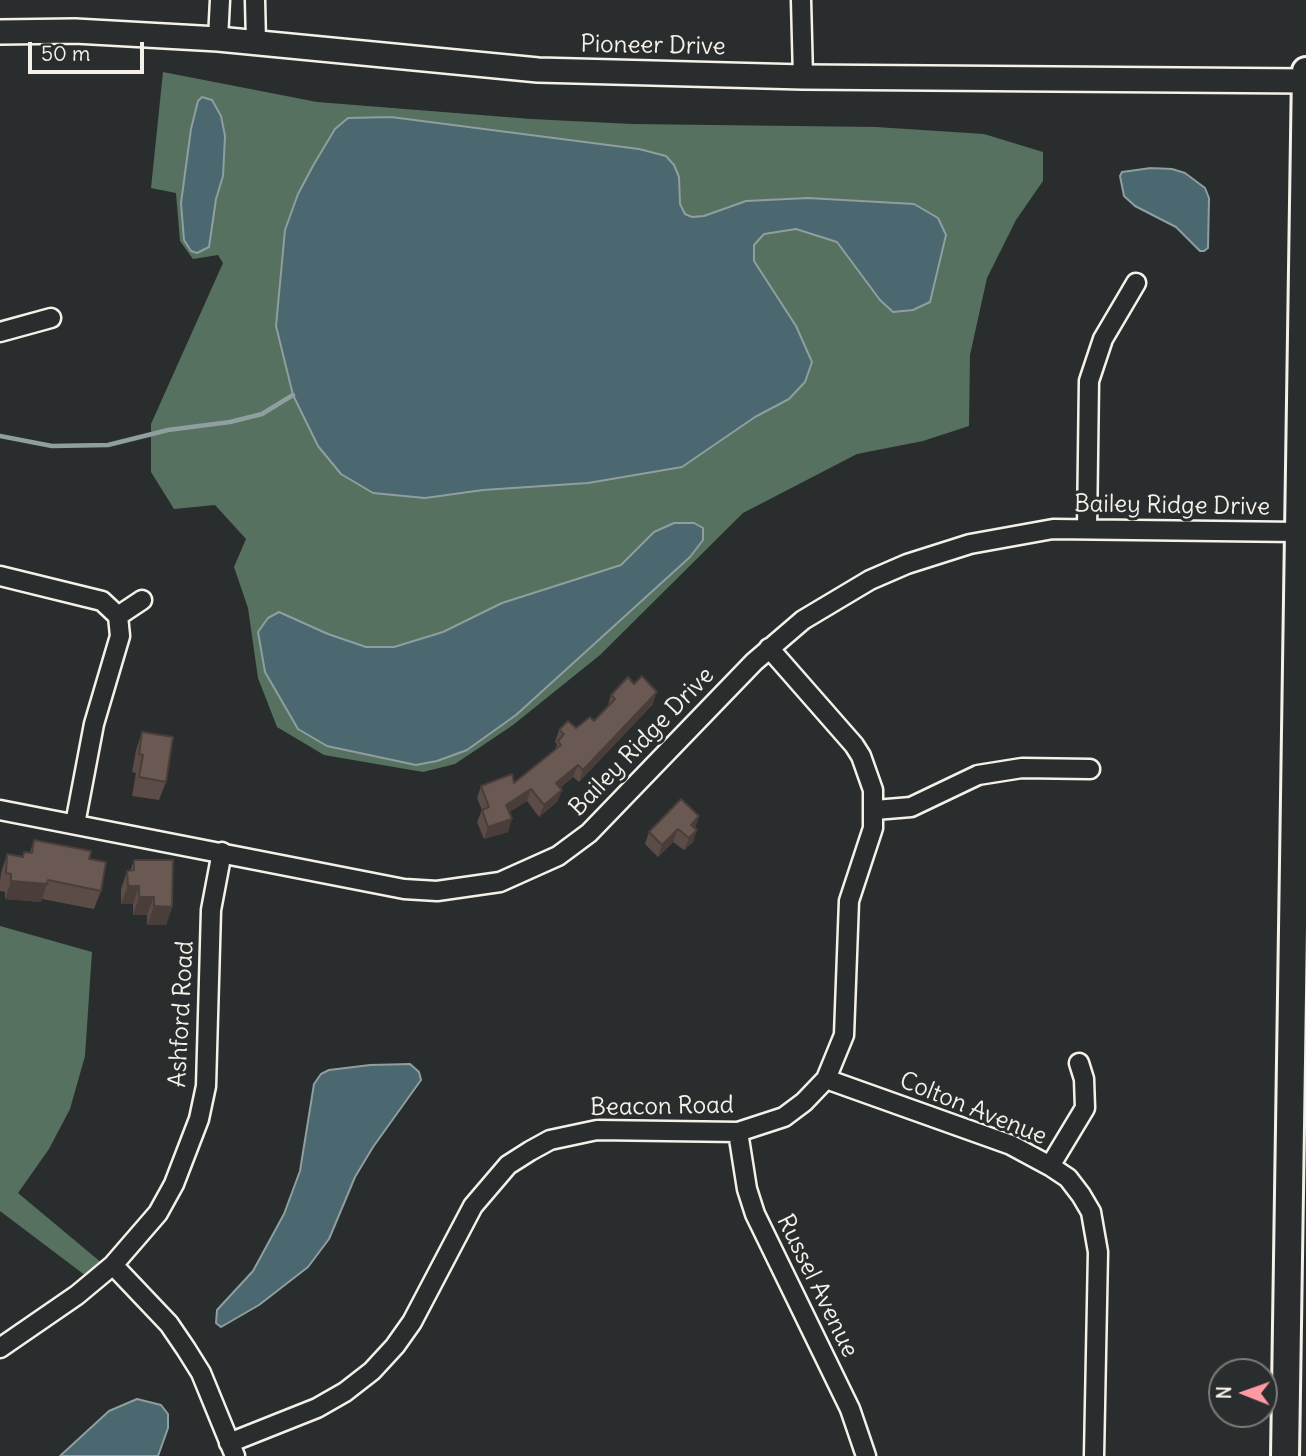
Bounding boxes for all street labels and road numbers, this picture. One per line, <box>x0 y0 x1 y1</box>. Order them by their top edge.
street label: Pioneer Drive <box>580 30 726 62</box>
street label: Bailey Ridge Drive <box>1074 490 1270 522</box>
street label: Bailey Ridge Drive <box>564 661 720 823</box>
street label: Ashford Road <box>164 940 200 1088</box>
street label: Colton Avenue <box>895 1066 1051 1152</box>
street label: Beacon Road <box>590 1091 734 1123</box>
street label: Russel Avenue <box>770 1210 864 1362</box>

